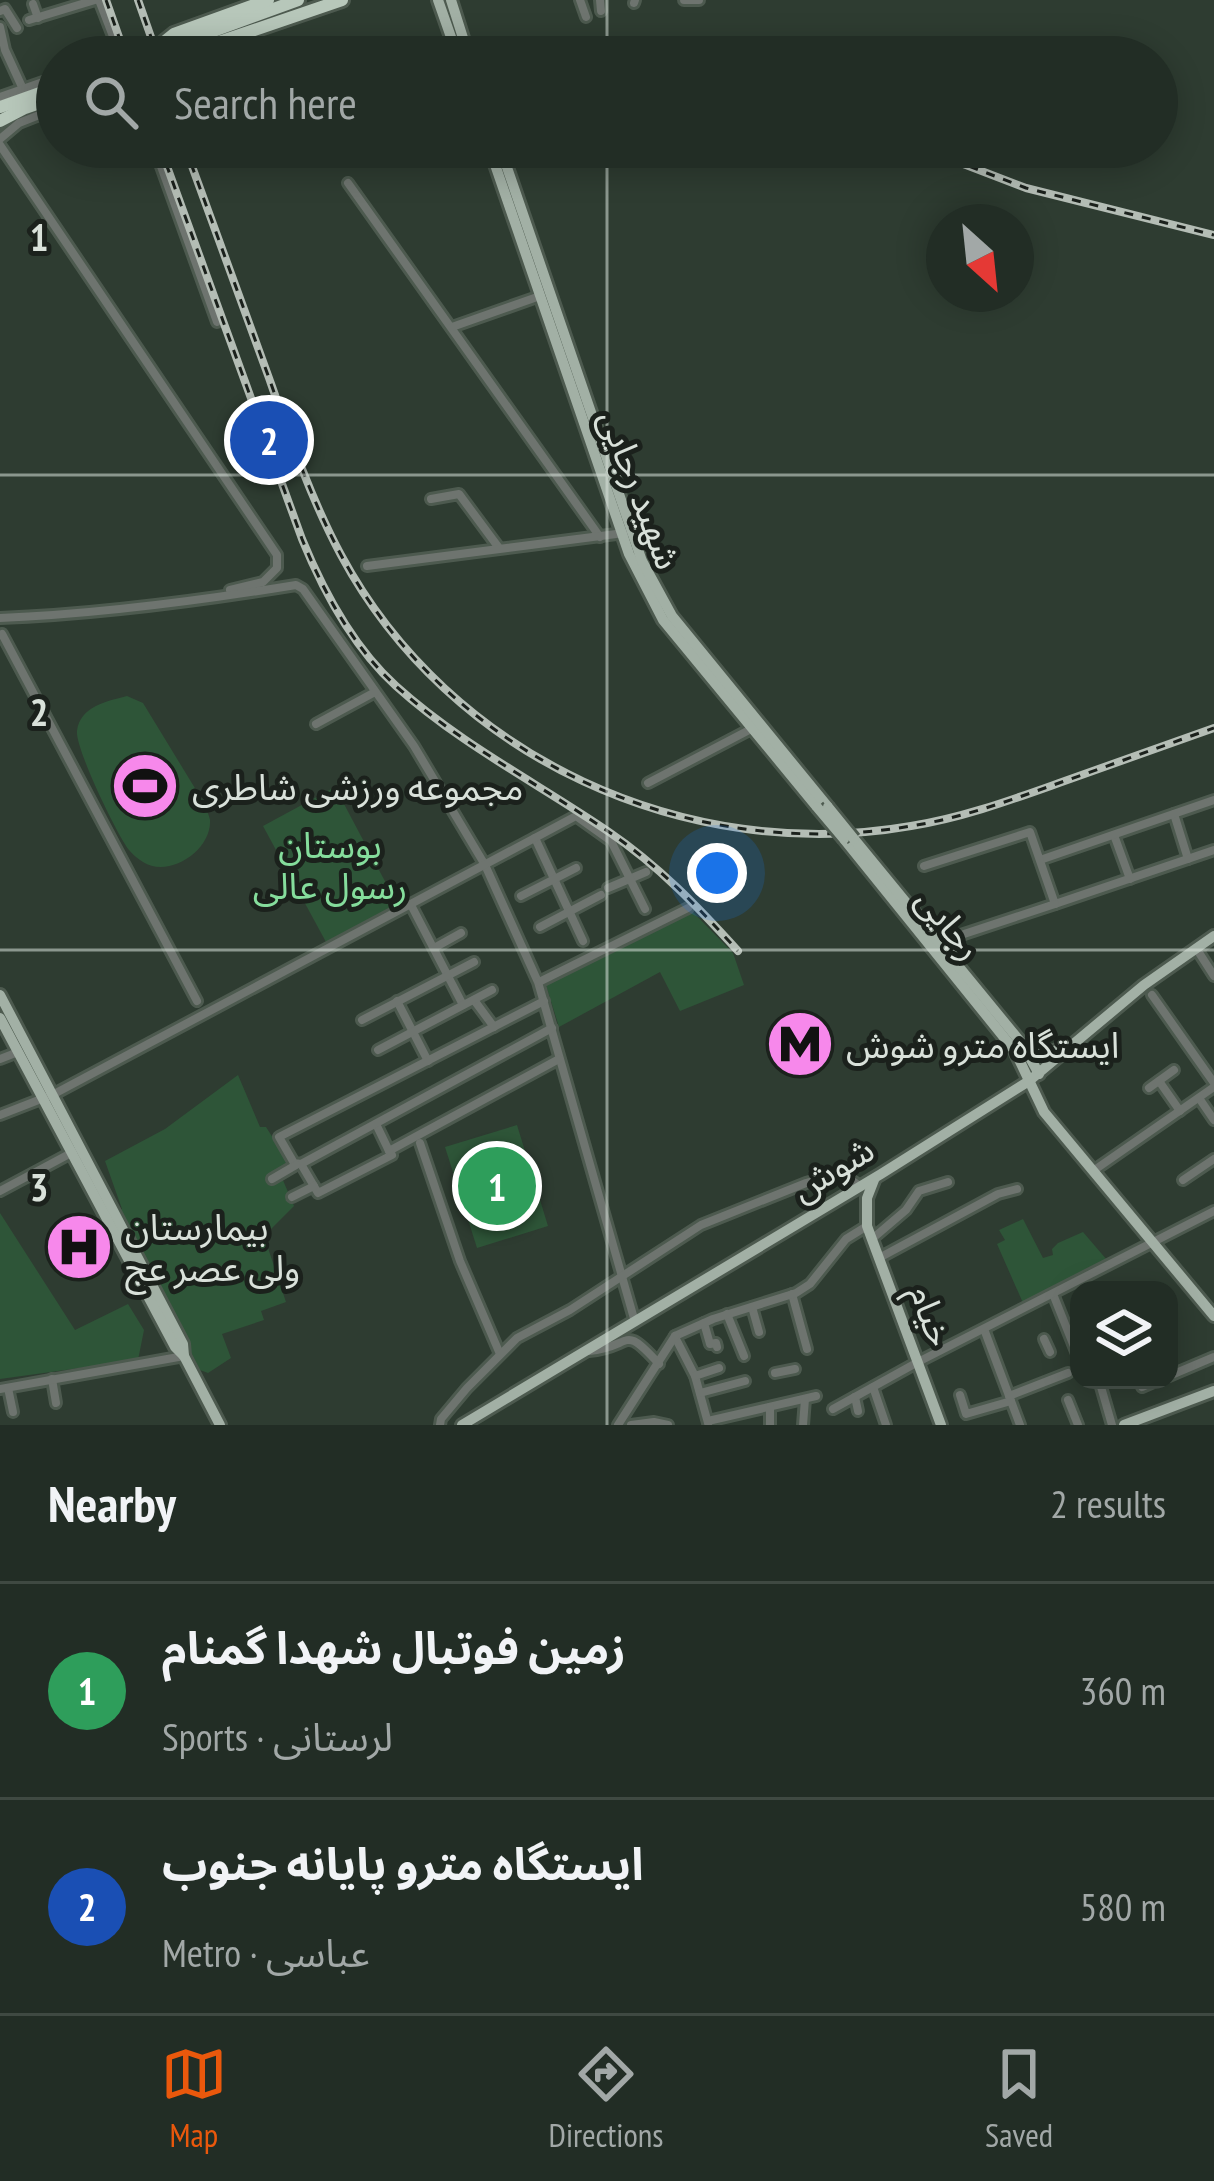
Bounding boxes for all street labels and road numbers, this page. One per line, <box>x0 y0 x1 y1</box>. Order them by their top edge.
street label: شهید رجایی <box>589 402 693 576</box>
street label: رجایی <box>906 877 994 969</box>
street label: شوش <box>782 1125 882 1211</box>
street label: خیام <box>894 1277 965 1354</box>

